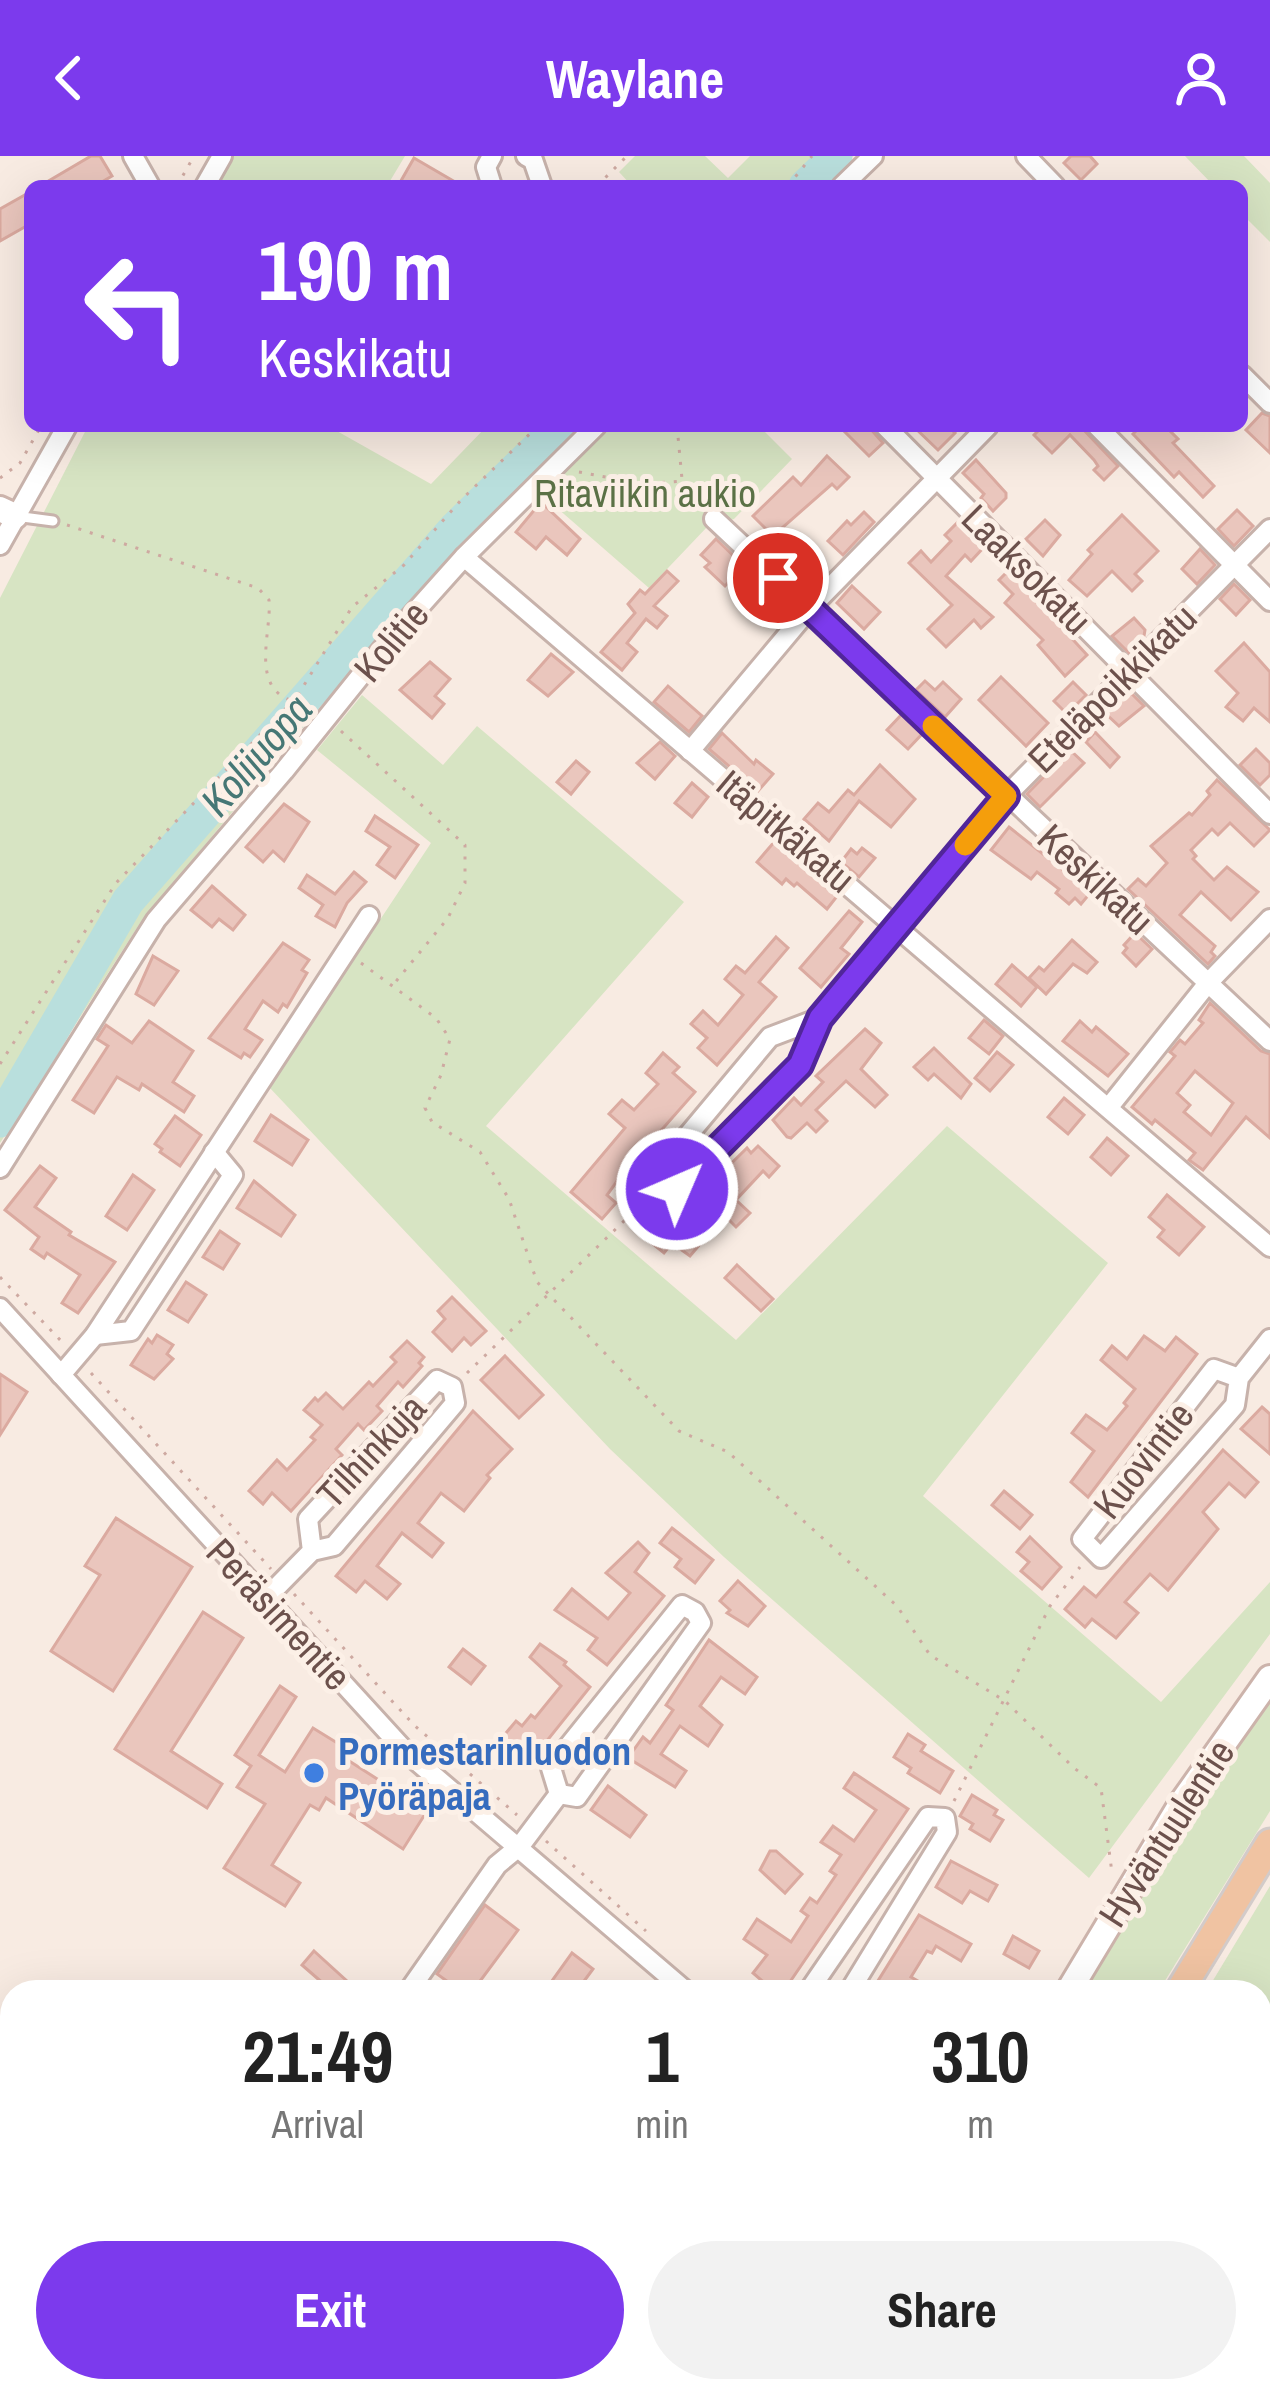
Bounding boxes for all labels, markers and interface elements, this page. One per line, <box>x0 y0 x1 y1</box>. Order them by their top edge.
text: Waylane <box>546 42 724 115</box>
icon: back <box>36 45 102 111</box>
icon: person <box>1168 45 1234 111</box>
text: 190 m <box>258 213 453 326</box>
icon: left <box>60 228 216 384</box>
text: Keskikatu <box>258 321 452 394</box>
park label: Ritaviikin aukio <box>534 467 756 519</box>
street label: Laaksokatu <box>951 493 1103 645</box>
pin <box>727 527 829 629</box>
icon: arrive <box>745 545 811 611</box>
street label: Kolitie <box>342 590 440 692</box>
street label: Eteläpoikkikatu <box>1016 592 1208 784</box>
water label: Kolijuopa <box>188 682 324 828</box>
street label: Itäpitkäkatu <box>706 758 866 904</box>
street label: Keskikatu <box>1027 812 1165 946</box>
position arrow <box>614 1126 740 1252</box>
street label: Tilhinkuja <box>305 1383 437 1519</box>
street label: Kuovintie <box>1081 1391 1205 1529</box>
street label: Peräsimentie <box>195 1527 363 1701</box>
place label: Pormestarinluodon Pyöräpaja <box>338 1725 631 1822</box>
street label: Hyväntuulentie <box>1086 1729 1246 1937</box>
marker: Pormestarinluodon Pyöräpaja <box>301 1760 327 1786</box>
text: 21:49 <box>242 2007 393 2104</box>
text: 1 <box>646 2007 679 2104</box>
text: 310 <box>931 2007 1030 2104</box>
text: Arrival <box>272 2098 364 2150</box>
text: min <box>636 2098 689 2150</box>
text: m <box>967 2098 994 2150</box>
button: Exit <box>36 2241 624 2379</box>
button: Share <box>648 2241 1236 2379</box>

